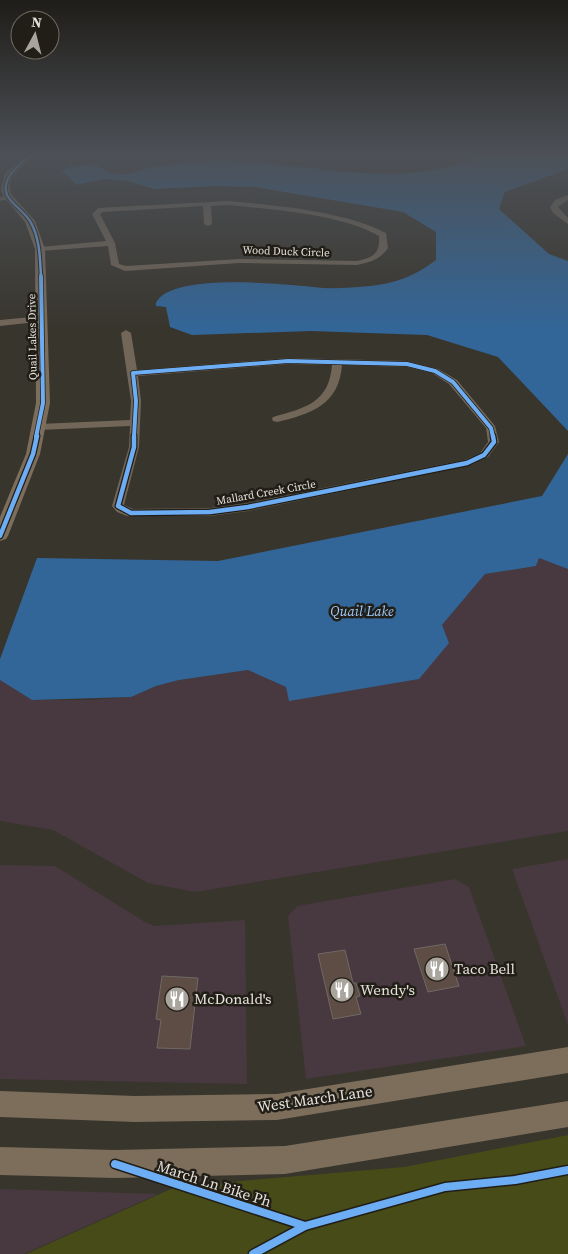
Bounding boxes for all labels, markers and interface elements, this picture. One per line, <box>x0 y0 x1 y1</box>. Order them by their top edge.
north arrow <box>10 10 60 60</box>
text: N <box>30 12 43 33</box>
street label: Wood Duck Circle <box>242 242 330 261</box>
street label: Quail Lakes Drive <box>24 293 41 380</box>
street label: Mallard Creek Circle <box>215 476 317 509</box>
water label: Quail Lake <box>330 601 394 621</box>
restaurant icon: Taco Bell <box>424 956 450 982</box>
place label: Taco Bell <box>454 958 516 979</box>
restaurant icon: Wendy's <box>329 977 355 1003</box>
place label: Wendy's <box>360 979 415 1000</box>
restaurant icon: McDonald's <box>164 986 190 1012</box>
place label: McDonald's <box>194 988 271 1009</box>
street label: West March Lane <box>256 1080 374 1117</box>
street label: March Ln Bike Ph <box>154 1155 274 1212</box>

